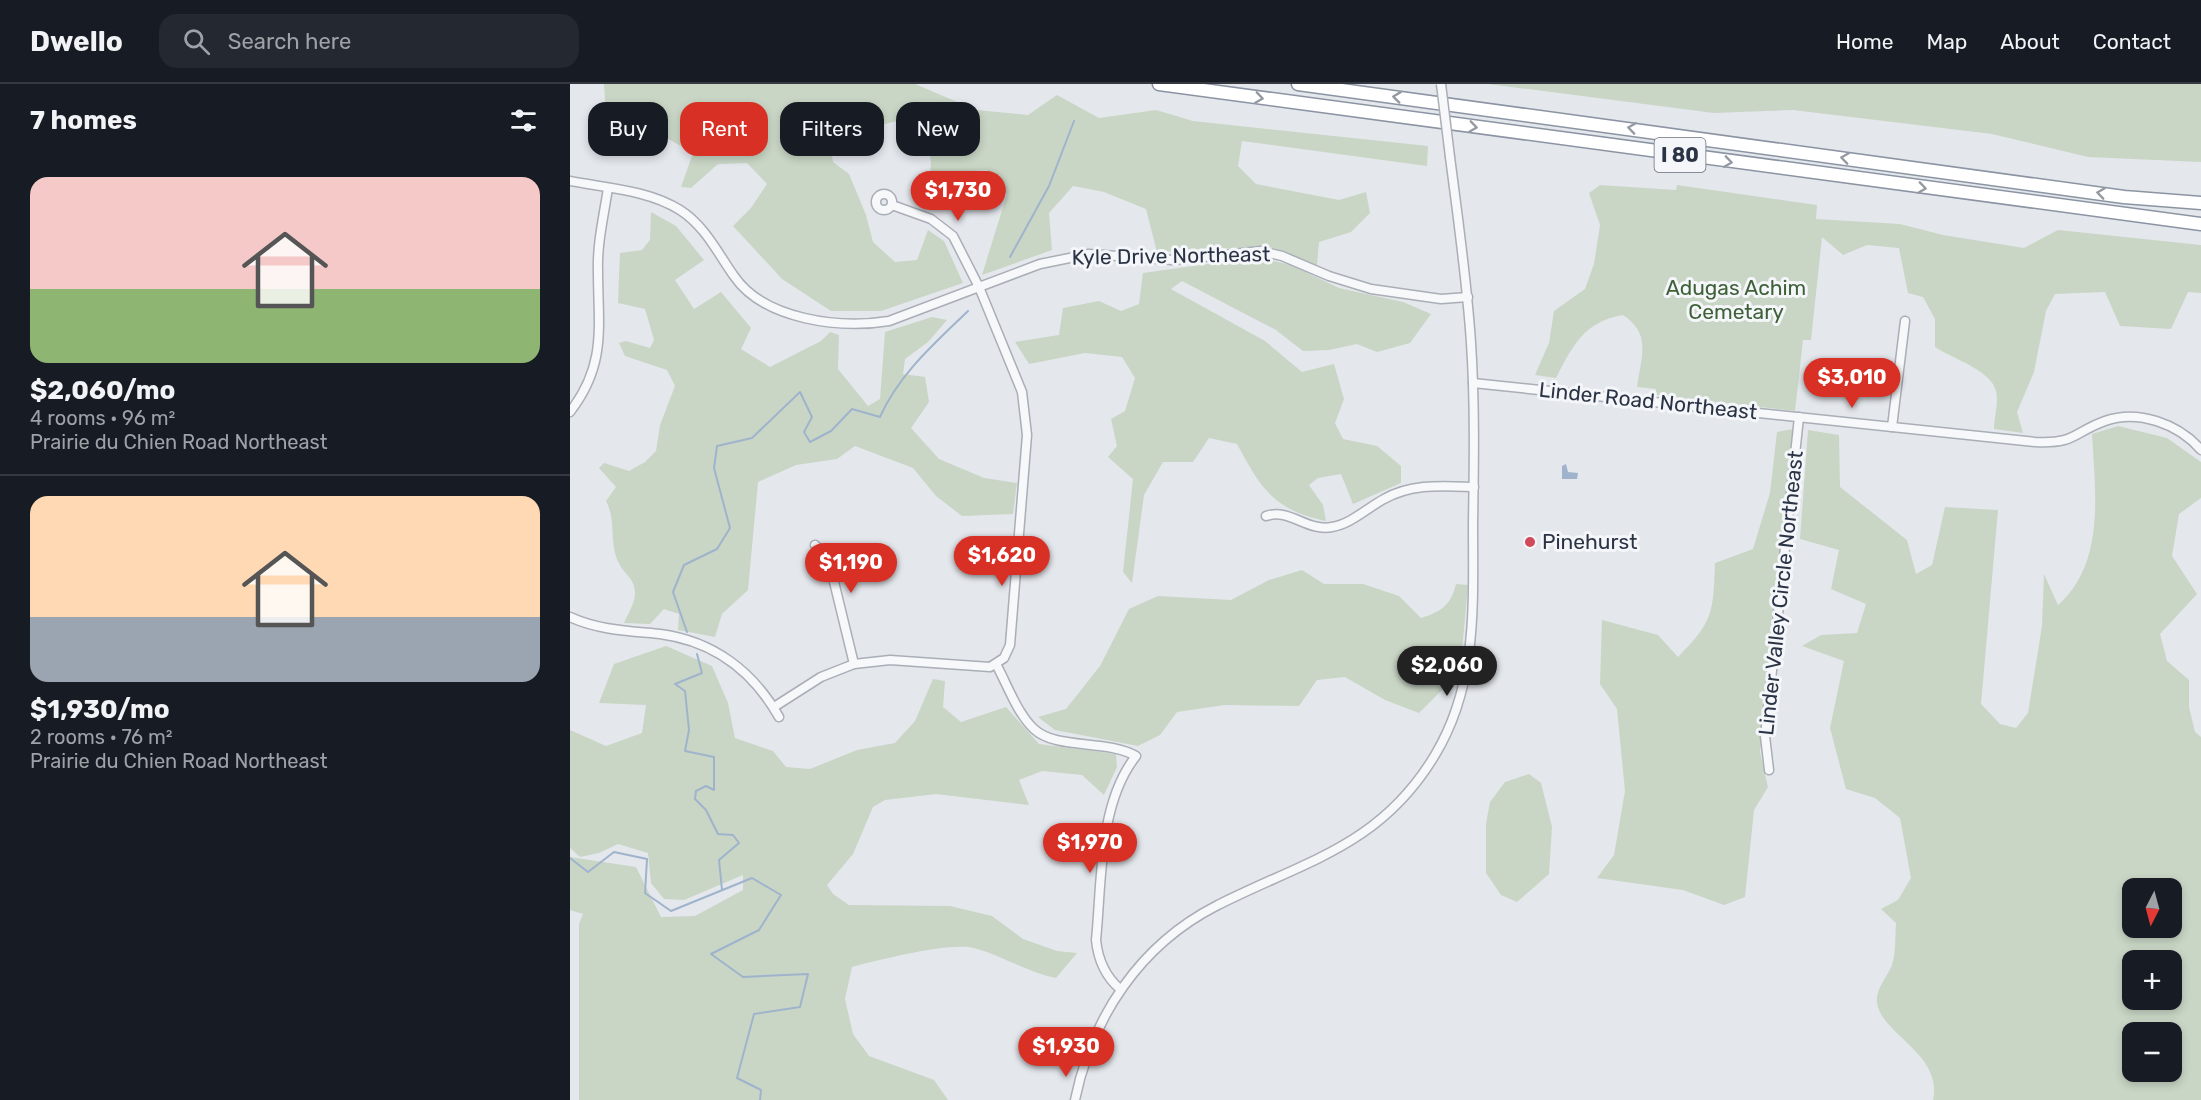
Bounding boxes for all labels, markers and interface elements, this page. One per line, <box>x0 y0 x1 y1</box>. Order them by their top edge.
search box <box>159 14 579 68</box>
text: Dwello <box>30 25 123 58</box>
icon: search <box>180 25 213 58</box>
text: Search here <box>228 28 351 55</box>
text: Home <box>1836 29 1893 54</box>
text: Map <box>1926 29 1967 54</box>
text: About <box>2000 29 2060 54</box>
text: Contact <box>2093 29 2171 54</box>
one-way arrow <box>1254 91 1263 103</box>
one-way arrow <box>1392 92 1401 104</box>
chip: Buy <box>588 102 668 156</box>
chip: Rent <box>680 102 768 156</box>
chip: Filters <box>780 102 884 156</box>
chip: New <box>896 102 980 156</box>
icon: filters <box>507 104 540 137</box>
text: 7 homes <box>30 105 137 136</box>
one-way arrow <box>1468 121 1477 133</box>
one-way arrow <box>1627 123 1636 135</box>
road number: I 80 <box>1654 138 1706 172</box>
one-way arrow <box>1841 152 1850 164</box>
one-way arrow <box>1724 155 1733 167</box>
pin: $1,730 <box>909 171 1007 222</box>
text: $1,730 <box>925 178 991 202</box>
one-way arrow <box>1917 181 1926 194</box>
one-way arrow <box>2096 188 2106 200</box>
icon: home <box>231 216 339 324</box>
street label: Kyle Drive Northeast <box>1071 241 1271 270</box>
park label: Adugas Achim Cemetary <box>1666 275 1806 324</box>
pin: $3,010 <box>1803 358 1901 409</box>
text: $3,010 <box>1817 365 1887 389</box>
text: $2,060/mo <box>30 375 175 406</box>
street label: Linder Road Northeast <box>1538 377 1758 424</box>
text: 4 rooms · 96 m² <box>30 406 175 430</box>
text: Prairie du Chien Road Northeast <box>30 430 328 454</box>
street label: Linder Valley Circle Northeast <box>1753 449 1808 737</box>
place label: Pinehurst <box>1542 529 1637 554</box>
icon: home <box>231 535 339 643</box>
marker: Pinehurst <box>1523 535 1537 549</box>
pin: $1,620 <box>953 536 1051 587</box>
pin: $1,190 <box>802 543 900 594</box>
text: $1,620 <box>968 543 1036 567</box>
text: $1,190 <box>819 550 883 574</box>
pin: $2,060 <box>1398 646 1496 697</box>
text: $2,060 <box>1411 653 1483 677</box>
text: $1,930/mo <box>30 694 170 725</box>
text: 2 rooms · 76 m² <box>30 725 173 749</box>
text: Prairie du Chien Road Northeast <box>30 749 328 773</box>
pin: $1,970 <box>1041 823 1139 874</box>
text: $1,970 <box>1057 830 1123 854</box>
north arrow <box>2122 878 2182 938</box>
map controls <box>2122 878 2182 1082</box>
button: + <box>2122 950 2182 1010</box>
button: − <box>2122 1022 2182 1082</box>
pin: $1,930 <box>1017 1027 1115 1078</box>
text: $1,930 <box>1032 1034 1100 1058</box>

